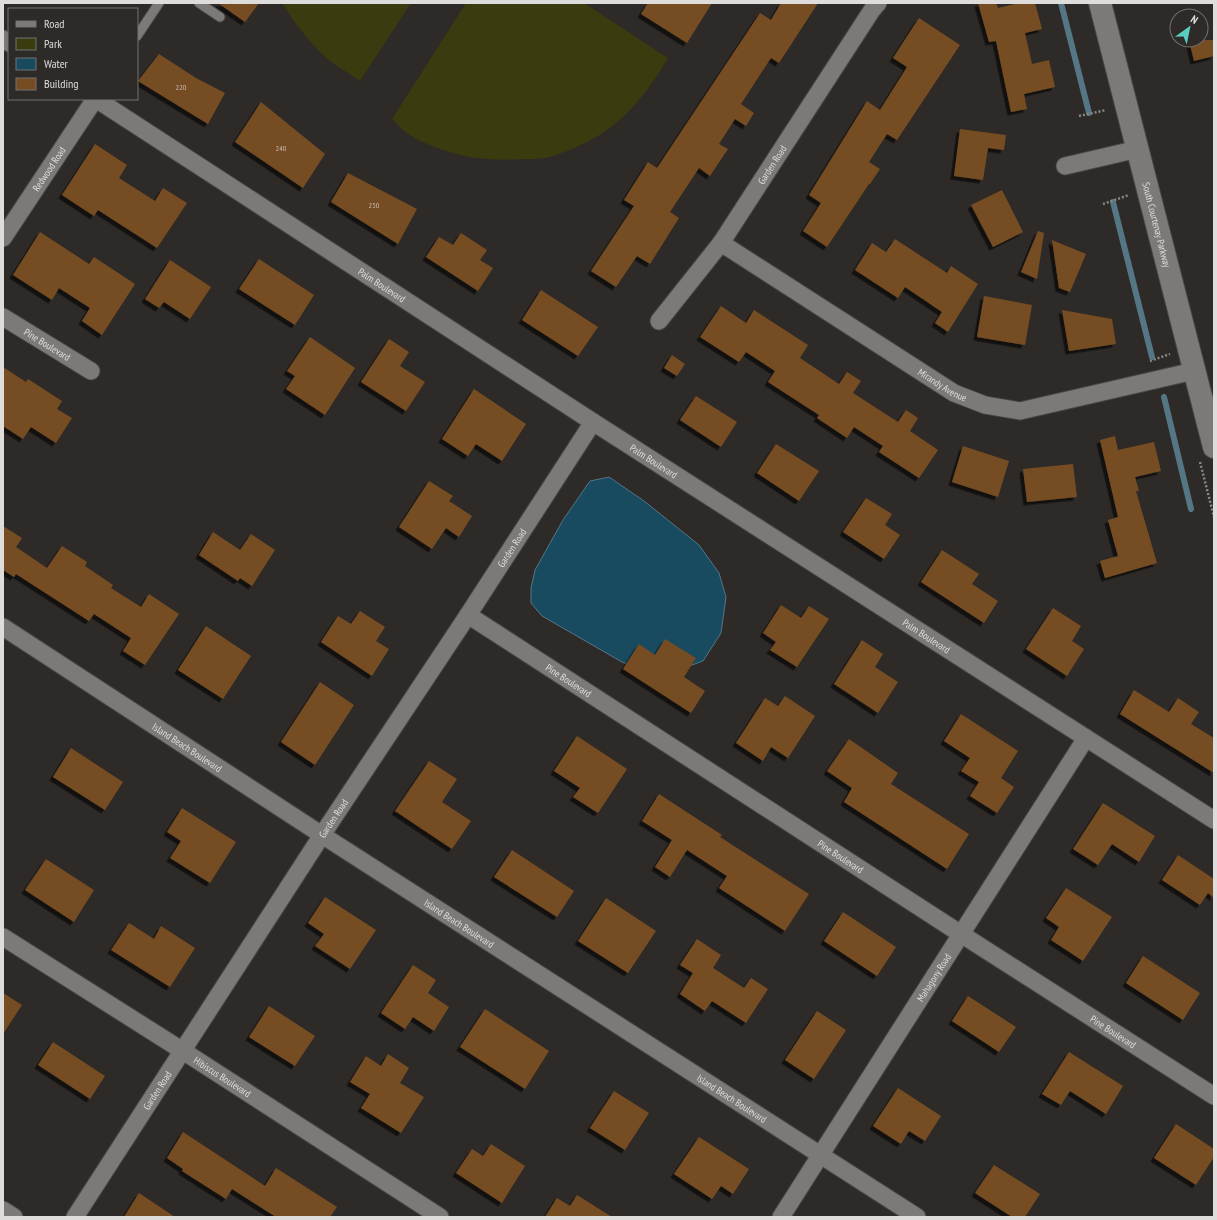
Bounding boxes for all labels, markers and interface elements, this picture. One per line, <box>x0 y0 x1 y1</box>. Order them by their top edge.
legend <box>8 8 138 100</box>
north arrow <box>1169 8 1209 48</box>
text: N <box>1188 12 1201 27</box>
text: Road <box>44 16 64 31</box>
text: Park <box>44 36 62 51</box>
text: Water <box>44 56 69 71</box>
text: Building <box>44 76 79 91</box>
house number: 220 <box>176 82 187 92</box>
house number: 240 <box>276 143 287 153</box>
street label: Garden Road <box>755 143 790 187</box>
street label: Redwood Road <box>30 144 69 194</box>
street label: South Courtenay Parkway <box>1139 181 1174 269</box>
house number: 250 <box>369 200 380 210</box>
street label: Palm Boulevard <box>356 265 408 305</box>
street label: Pine Boulevard <box>21 325 73 364</box>
street label: Mirandy Avenue <box>915 366 969 404</box>
street label: Palm Boulevard <box>627 441 680 481</box>
street label: Garden Road <box>495 526 529 570</box>
street label: Palm Boulevard <box>900 616 953 656</box>
street label: Pine Boulevard <box>543 661 594 700</box>
street label: Island Beach Boulevard <box>150 720 224 775</box>
street label: Garden Road <box>316 797 351 840</box>
street label: Pine Boulevard <box>815 837 866 876</box>
street label: Island Beach Boulevard <box>422 896 496 951</box>
street label: Mahagony Road <box>914 951 954 1004</box>
street label: Pine Boulevard <box>1088 1012 1138 1051</box>
street label: Hibiscus Boulevard <box>191 1054 253 1100</box>
street label: Garden Road <box>140 1069 175 1112</box>
street label: Island Beach Boulevard <box>694 1071 769 1126</box>

